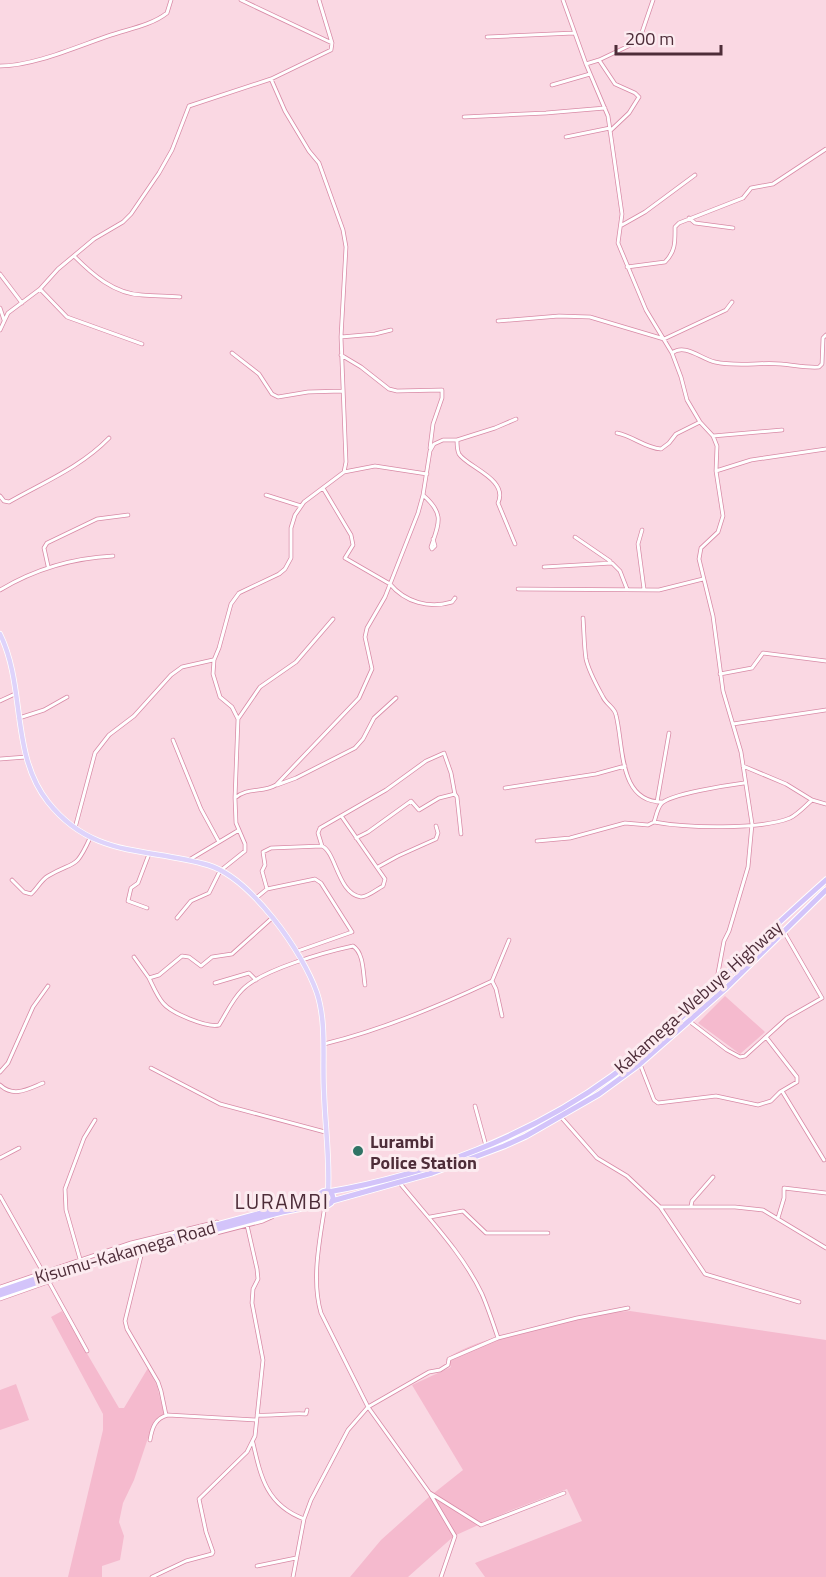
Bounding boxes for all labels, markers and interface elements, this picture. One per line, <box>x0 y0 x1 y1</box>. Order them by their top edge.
scale bar <box>616 18 721 56</box>
text: 200 m <box>625 25 674 52</box>
street label: Kakamega-Webuye Highway <box>608 914 788 1080</box>
place label: Lurambi Police Station <box>370 1128 477 1176</box>
marker: Lurambi Police Station <box>351 1144 365 1158</box>
district label: LURAMBI <box>235 1185 329 1217</box>
street label: Kisumu-Kakamega Road <box>31 1213 219 1291</box>

